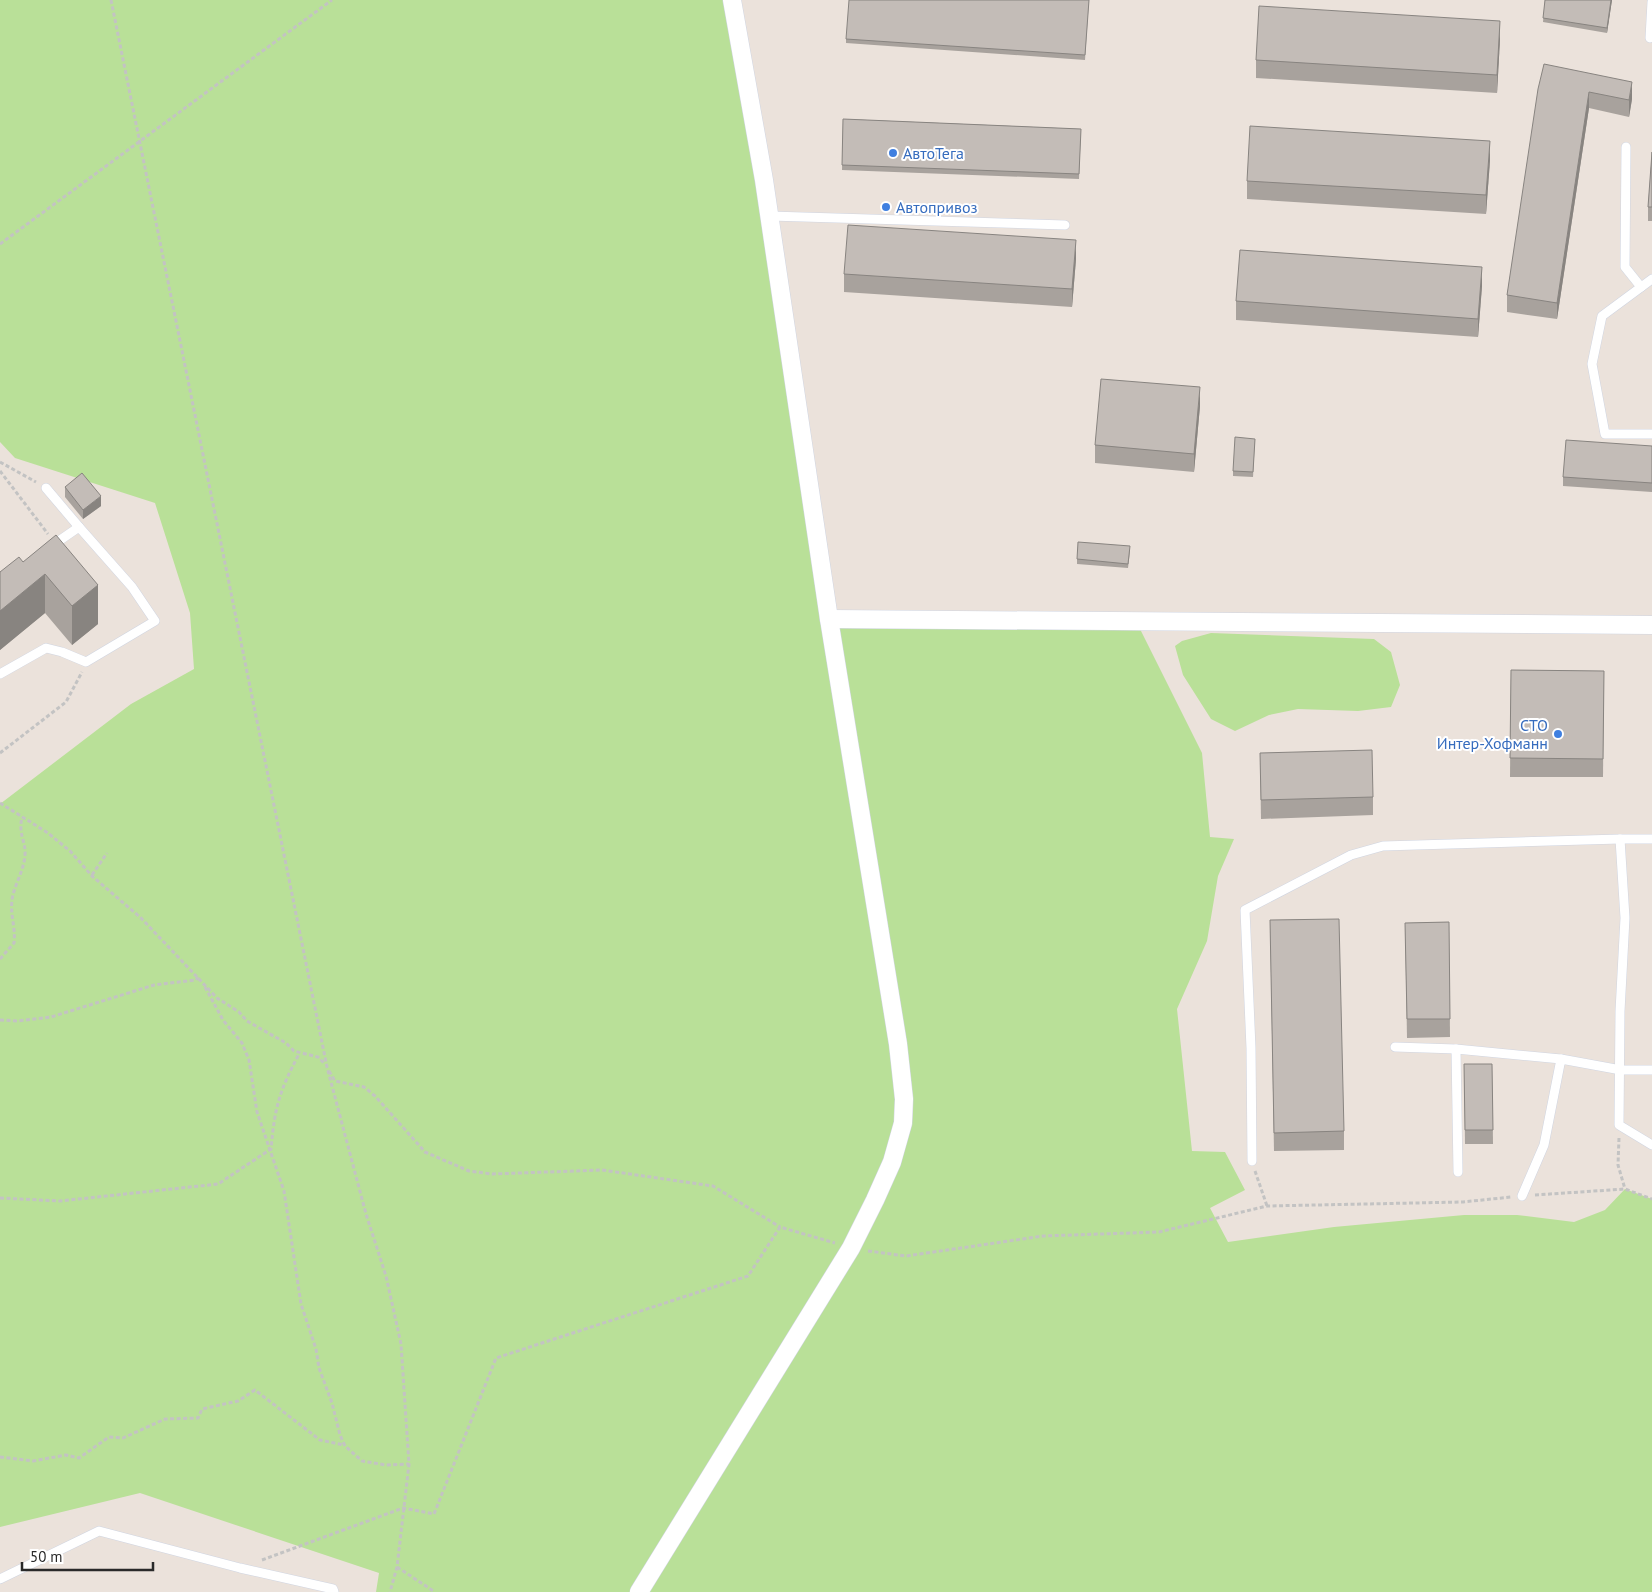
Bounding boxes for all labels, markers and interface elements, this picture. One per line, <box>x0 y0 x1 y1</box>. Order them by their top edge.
place label: АвтоТега <box>903 143 964 163</box>
marker: АвтоТега <box>887 147 899 159</box>
place label: Автопривоз <box>896 197 978 217</box>
marker: Автопривоз <box>880 201 892 213</box>
place label: СТО Интер-Хофманн <box>1437 715 1548 753</box>
marker: СТО Интер-Хофманн <box>1552 728 1564 740</box>
scale bar <box>22 1540 154 1572</box>
text: 50 m <box>30 1547 63 1566</box>

